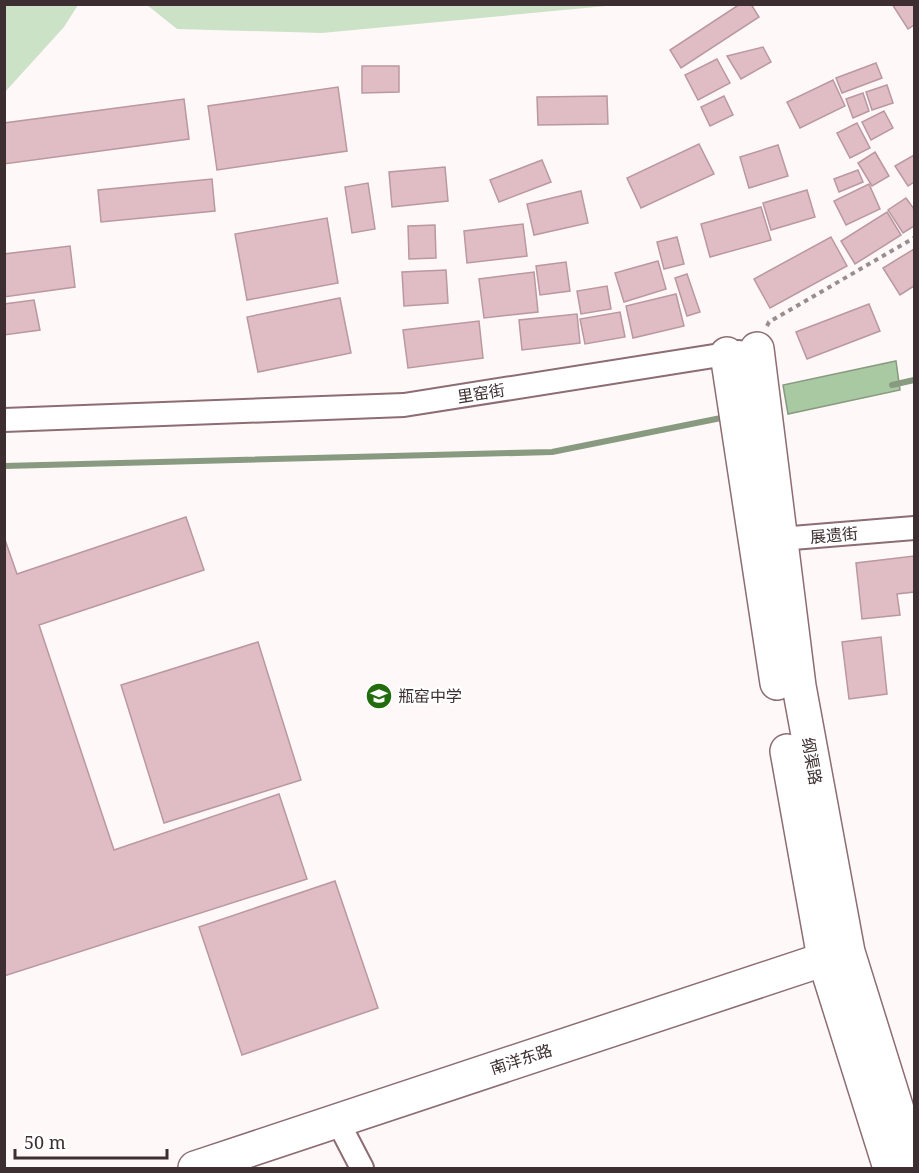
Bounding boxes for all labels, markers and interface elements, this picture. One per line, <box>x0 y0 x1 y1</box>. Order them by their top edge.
street label: 里窑街 <box>456 378 506 408</box>
street label: 展遗街 <box>809 522 859 548</box>
school or university icon: 瓶窑中学 <box>364 681 394 711</box>
place label: 瓶窑中学 <box>398 685 462 707</box>
street label: 纲渠路 <box>797 735 827 787</box>
street label: 南洋东路 <box>487 1039 555 1079</box>
scale bar <box>15 1122 166 1160</box>
text: 50 m <box>24 1130 66 1154</box>

